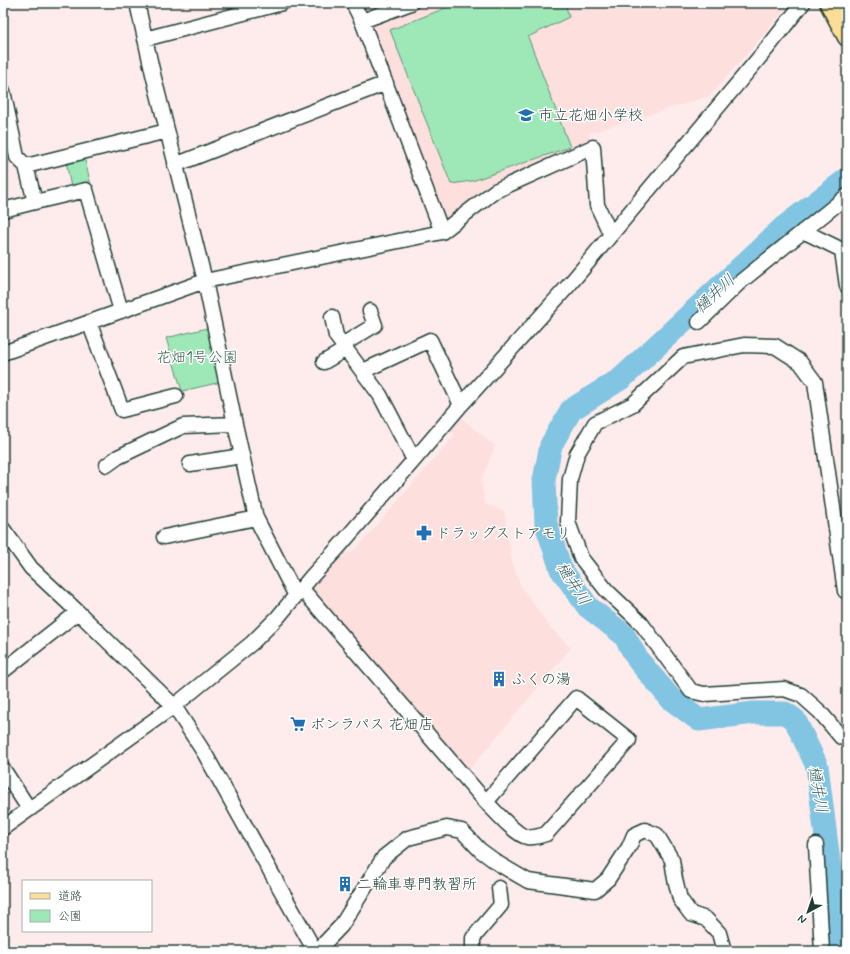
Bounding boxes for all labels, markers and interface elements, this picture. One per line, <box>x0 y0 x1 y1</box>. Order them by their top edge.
school or university icon: 市立花畑小学校 <box>517 106 535 124</box>
place label: 市立花畑小学校 <box>538 106 643 126</box>
water label: 樋井川 <box>690 270 740 318</box>
park label: 花畑1号公園 <box>156 348 238 368</box>
pharmacy icon: ドラッグストアモリ <box>415 524 433 542</box>
place label: ドラッグストアモリ <box>436 524 571 544</box>
water label: 樋井川 <box>551 558 595 610</box>
building icon: ふくの湯 <box>490 670 508 688</box>
place label: ふくの湯 <box>511 670 571 690</box>
supermarket icon: ボンラパス 花畑店 <box>289 715 307 733</box>
place label: ボンラパス 花畑店 <box>310 715 433 735</box>
water label: 樋井川 <box>803 764 832 815</box>
building icon: 二輪車専門教習所 <box>336 875 354 893</box>
place label: 二輪車専門教習所 <box>357 875 477 895</box>
legend <box>22 880 152 932</box>
text: 道路 <box>58 889 82 905</box>
north arrow <box>788 892 828 932</box>
text: 公園 <box>58 909 82 925</box>
text: N <box>795 911 810 927</box>

